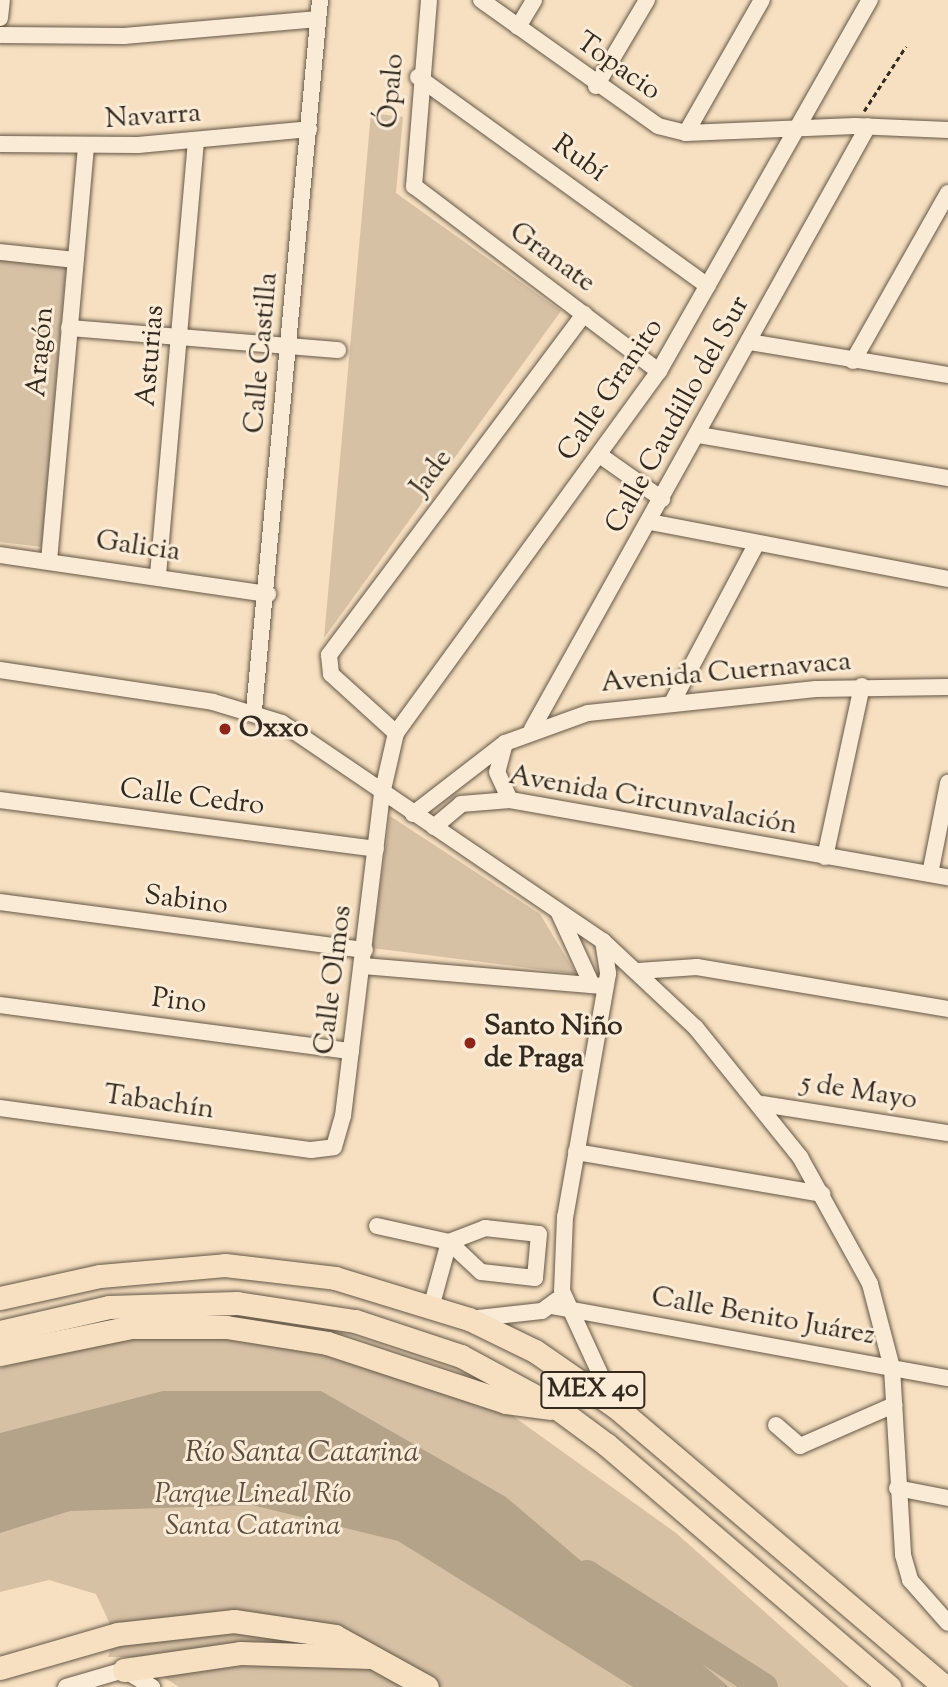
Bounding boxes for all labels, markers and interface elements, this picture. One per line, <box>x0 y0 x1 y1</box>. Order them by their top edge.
street label: Topacio <box>569 26 667 108</box>
street label: Ópalo <box>372 52 412 130</box>
street label: Navarra <box>104 97 202 137</box>
street label: Rubí <box>545 128 613 190</box>
street label: Granate <box>502 216 602 300</box>
street label: Calle Castilla <box>238 271 286 435</box>
street label: Calle Caudillo del Sur <box>599 290 757 540</box>
street label: Asturias <box>130 304 172 408</box>
street label: Aragón <box>20 305 62 399</box>
street label: Calle Granito <box>551 312 671 468</box>
street label: Jade <box>404 443 460 503</box>
street label: Galicia <box>94 524 182 570</box>
street label: Avenida Cuernavaca <box>600 645 852 701</box>
place label: Oxxo <box>239 712 308 746</box>
marker: Oxxo <box>217 721 233 737</box>
street label: Avenida Circunvalación <box>506 759 800 843</box>
street label: Calle Cedro <box>118 772 266 824</box>
street label: Sabino <box>142 879 230 923</box>
street label: Calle Olmos <box>308 903 360 1057</box>
street label: Pino <box>150 982 208 1022</box>
place label: Santo Niño de Praga <box>484 1010 622 1076</box>
marker: Santo Niño de Praga <box>462 1035 478 1051</box>
street label: 5 de Mayo <box>799 1066 919 1118</box>
street label: Tabachín <box>102 1079 216 1127</box>
street label: Calle Benito Juárez <box>649 1281 877 1353</box>
road number: MEX 40 <box>539 1368 647 1413</box>
water label: Río Santa Catarina <box>185 1436 419 1472</box>
park label: Parque Lineal Río Santa Catarina <box>155 1478 351 1544</box>

